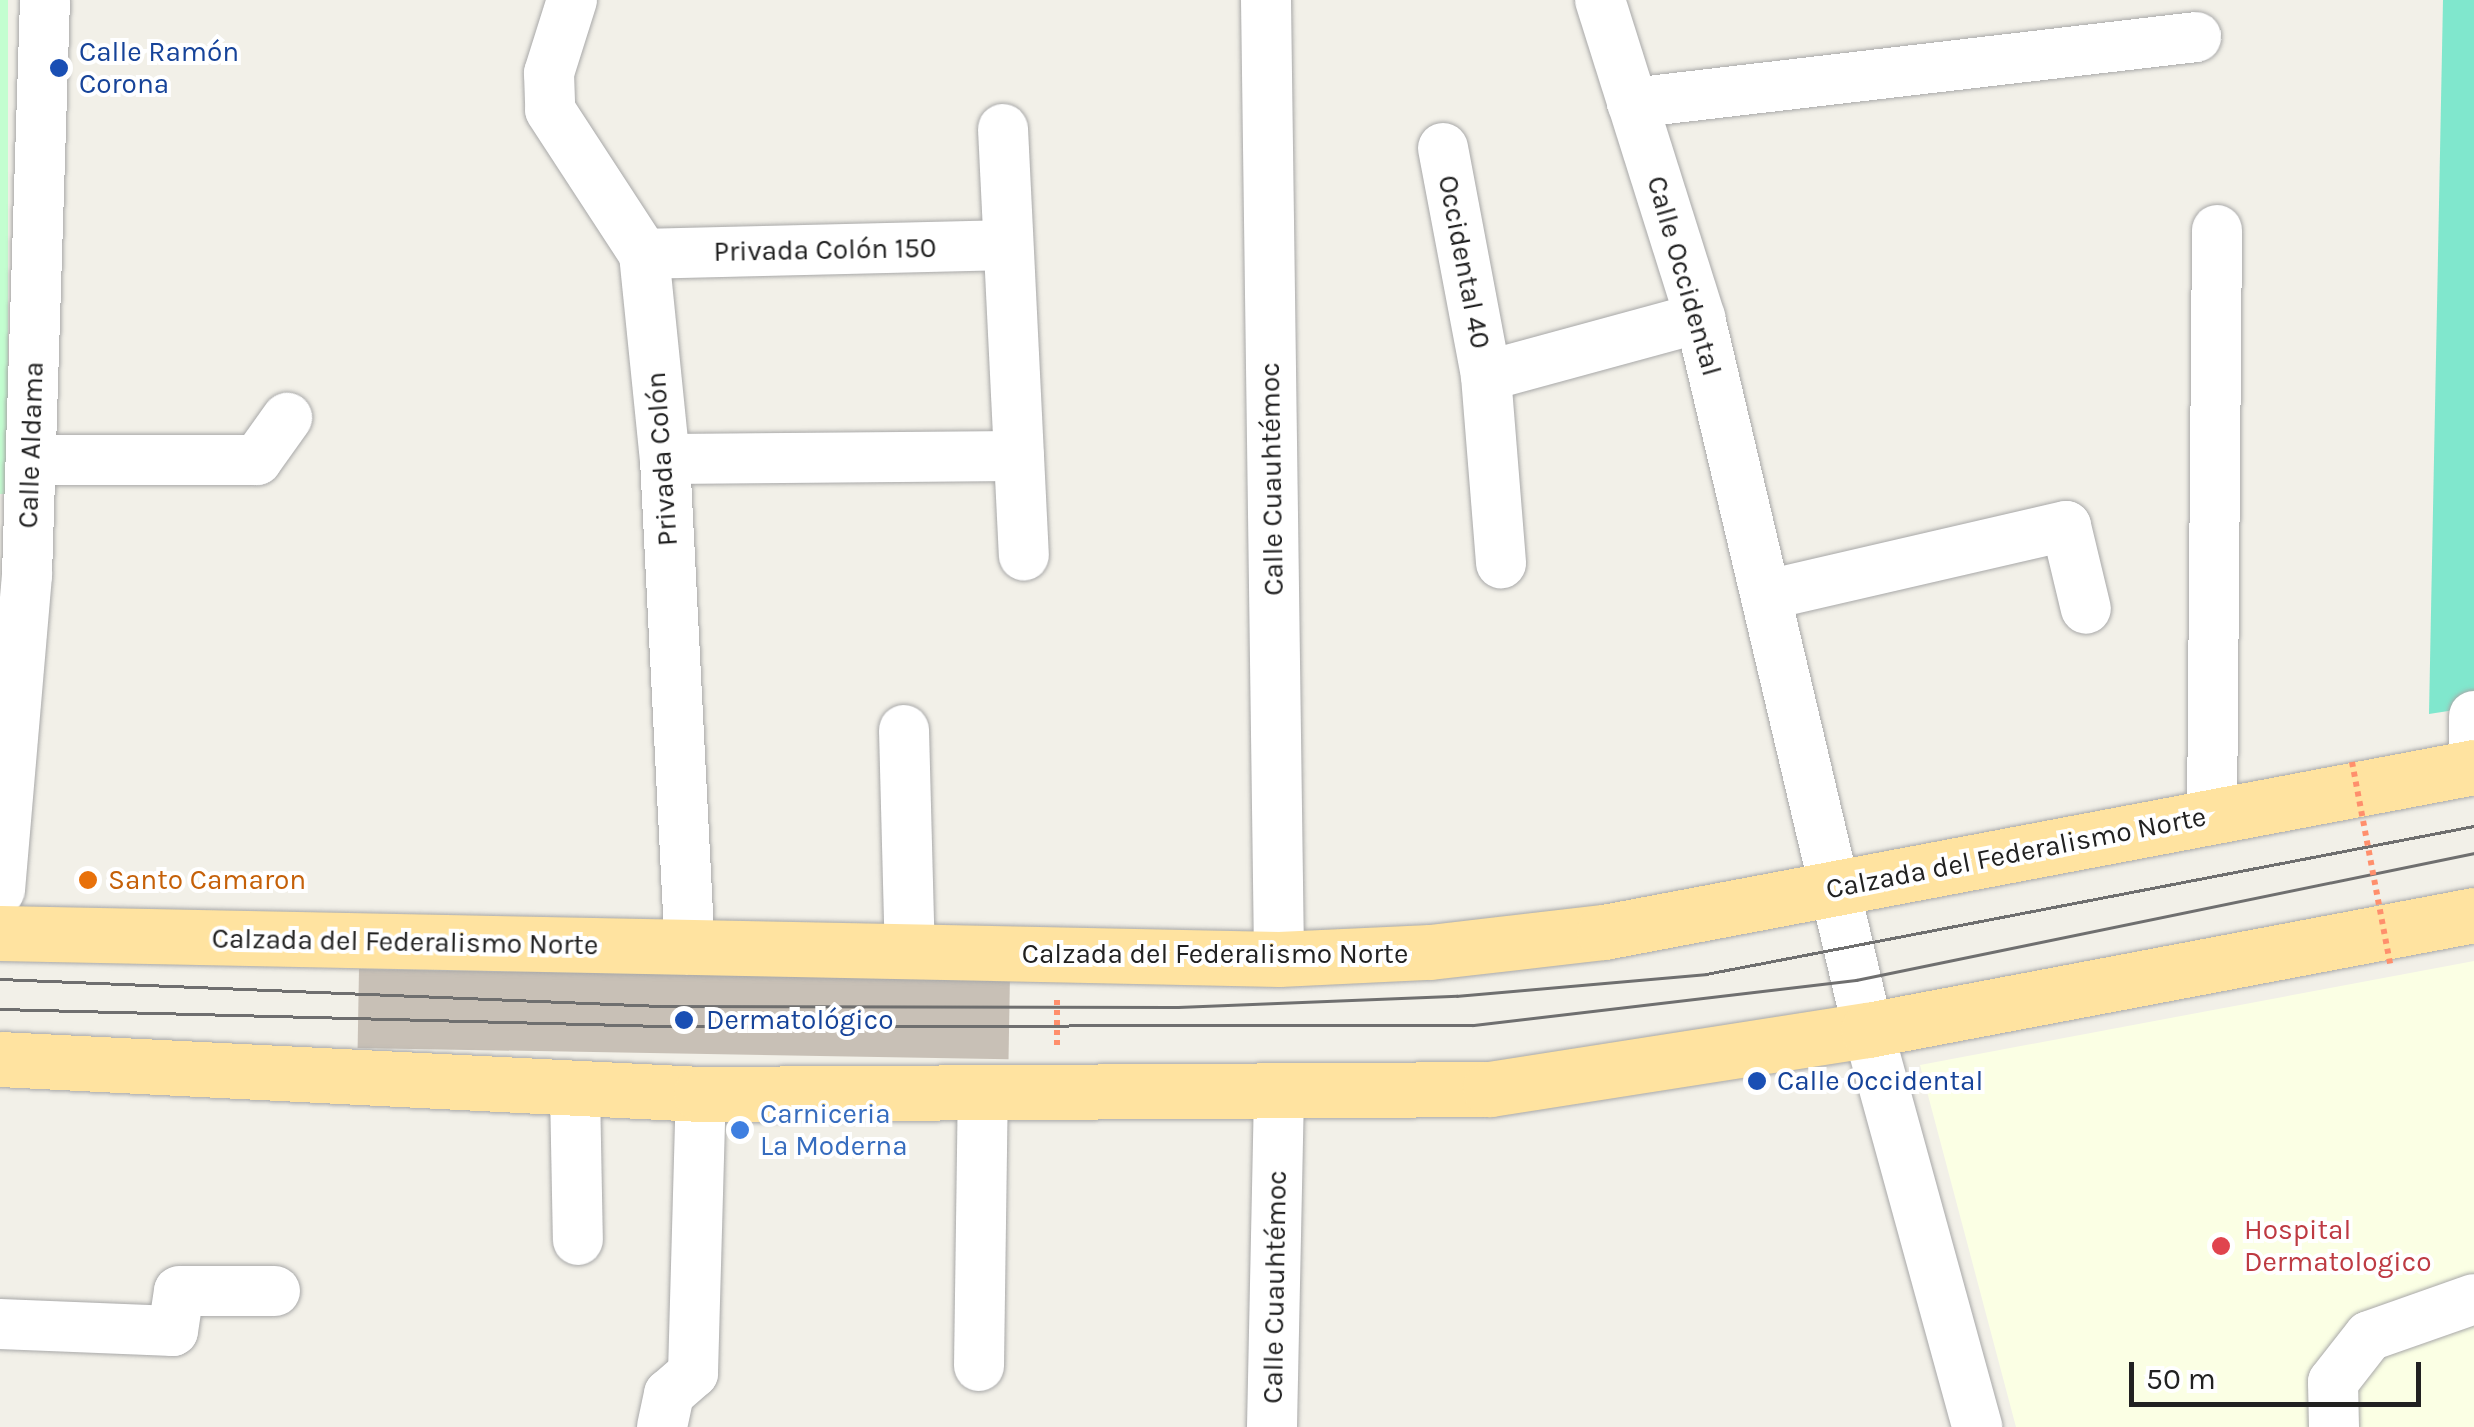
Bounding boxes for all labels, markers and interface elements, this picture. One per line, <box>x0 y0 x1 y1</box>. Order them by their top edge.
place label: Calle Ramón Corona <box>79 35 239 101</box>
marker: Calle Ramón Corona <box>48 57 70 79</box>
street label: Occidental 40 <box>1431 172 1497 352</box>
street label: Calle Occidental <box>1639 172 1729 380</box>
street label: Privada Colón 150 <box>713 231 937 269</box>
street label: Calle Aldama <box>11 361 51 529</box>
street label: Calle Cuauhtémoc <box>1253 362 1291 596</box>
street label: Privada Colón <box>639 371 685 547</box>
street label: Calzada del Federalismo Norte <box>1823 800 2209 906</box>
place label: Santo Camaron <box>108 863 306 897</box>
marker: Santo Camaron <box>77 869 99 891</box>
street label: Calzada del Federalismo Norte <box>211 922 599 962</box>
street label: Calzada del Federalismo Norte <box>1022 937 1408 971</box>
place label: Dermatológico <box>706 1003 893 1037</box>
marker: Dermatológico <box>671 1007 697 1033</box>
place label: Calle Occidental <box>1777 1064 1983 1098</box>
marker: Calle Occidental <box>1746 1070 1768 1092</box>
place label: Carniceria La Moderna <box>760 1097 908 1163</box>
marker: Carniceria La Moderna <box>729 1119 751 1141</box>
street label: Calle Cuauhtémoc <box>1256 1170 1294 1404</box>
place label: Hospital Dermatologico <box>2244 1213 2431 1279</box>
marker: Hospital Dermatologico <box>2208 1233 2234 1259</box>
scale bar <box>2134 1342 2426 1404</box>
text: 50 m <box>2146 1361 2216 1397</box>

